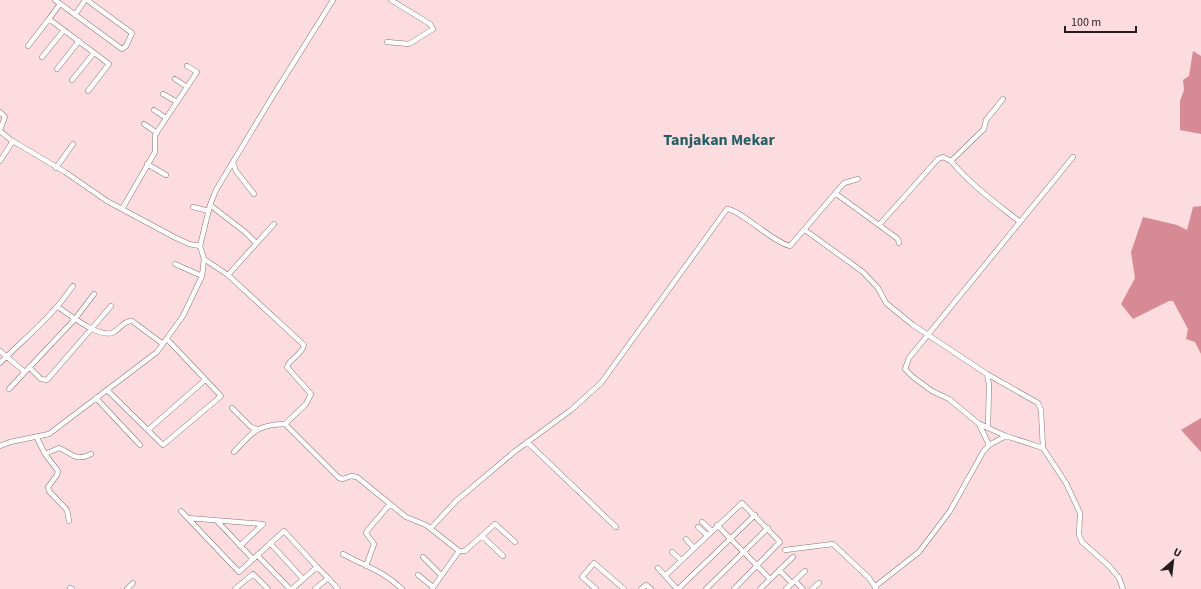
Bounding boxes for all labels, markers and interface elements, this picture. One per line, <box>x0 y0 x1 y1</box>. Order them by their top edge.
scale bar <box>1065 8 1136 34</box>
text: 100 m <box>1071 14 1101 31</box>
district label: Tanjakan Mekar <box>663 129 775 151</box>
north arrow <box>1153 541 1193 581</box>
text: U <box>1171 544 1184 561</box>

